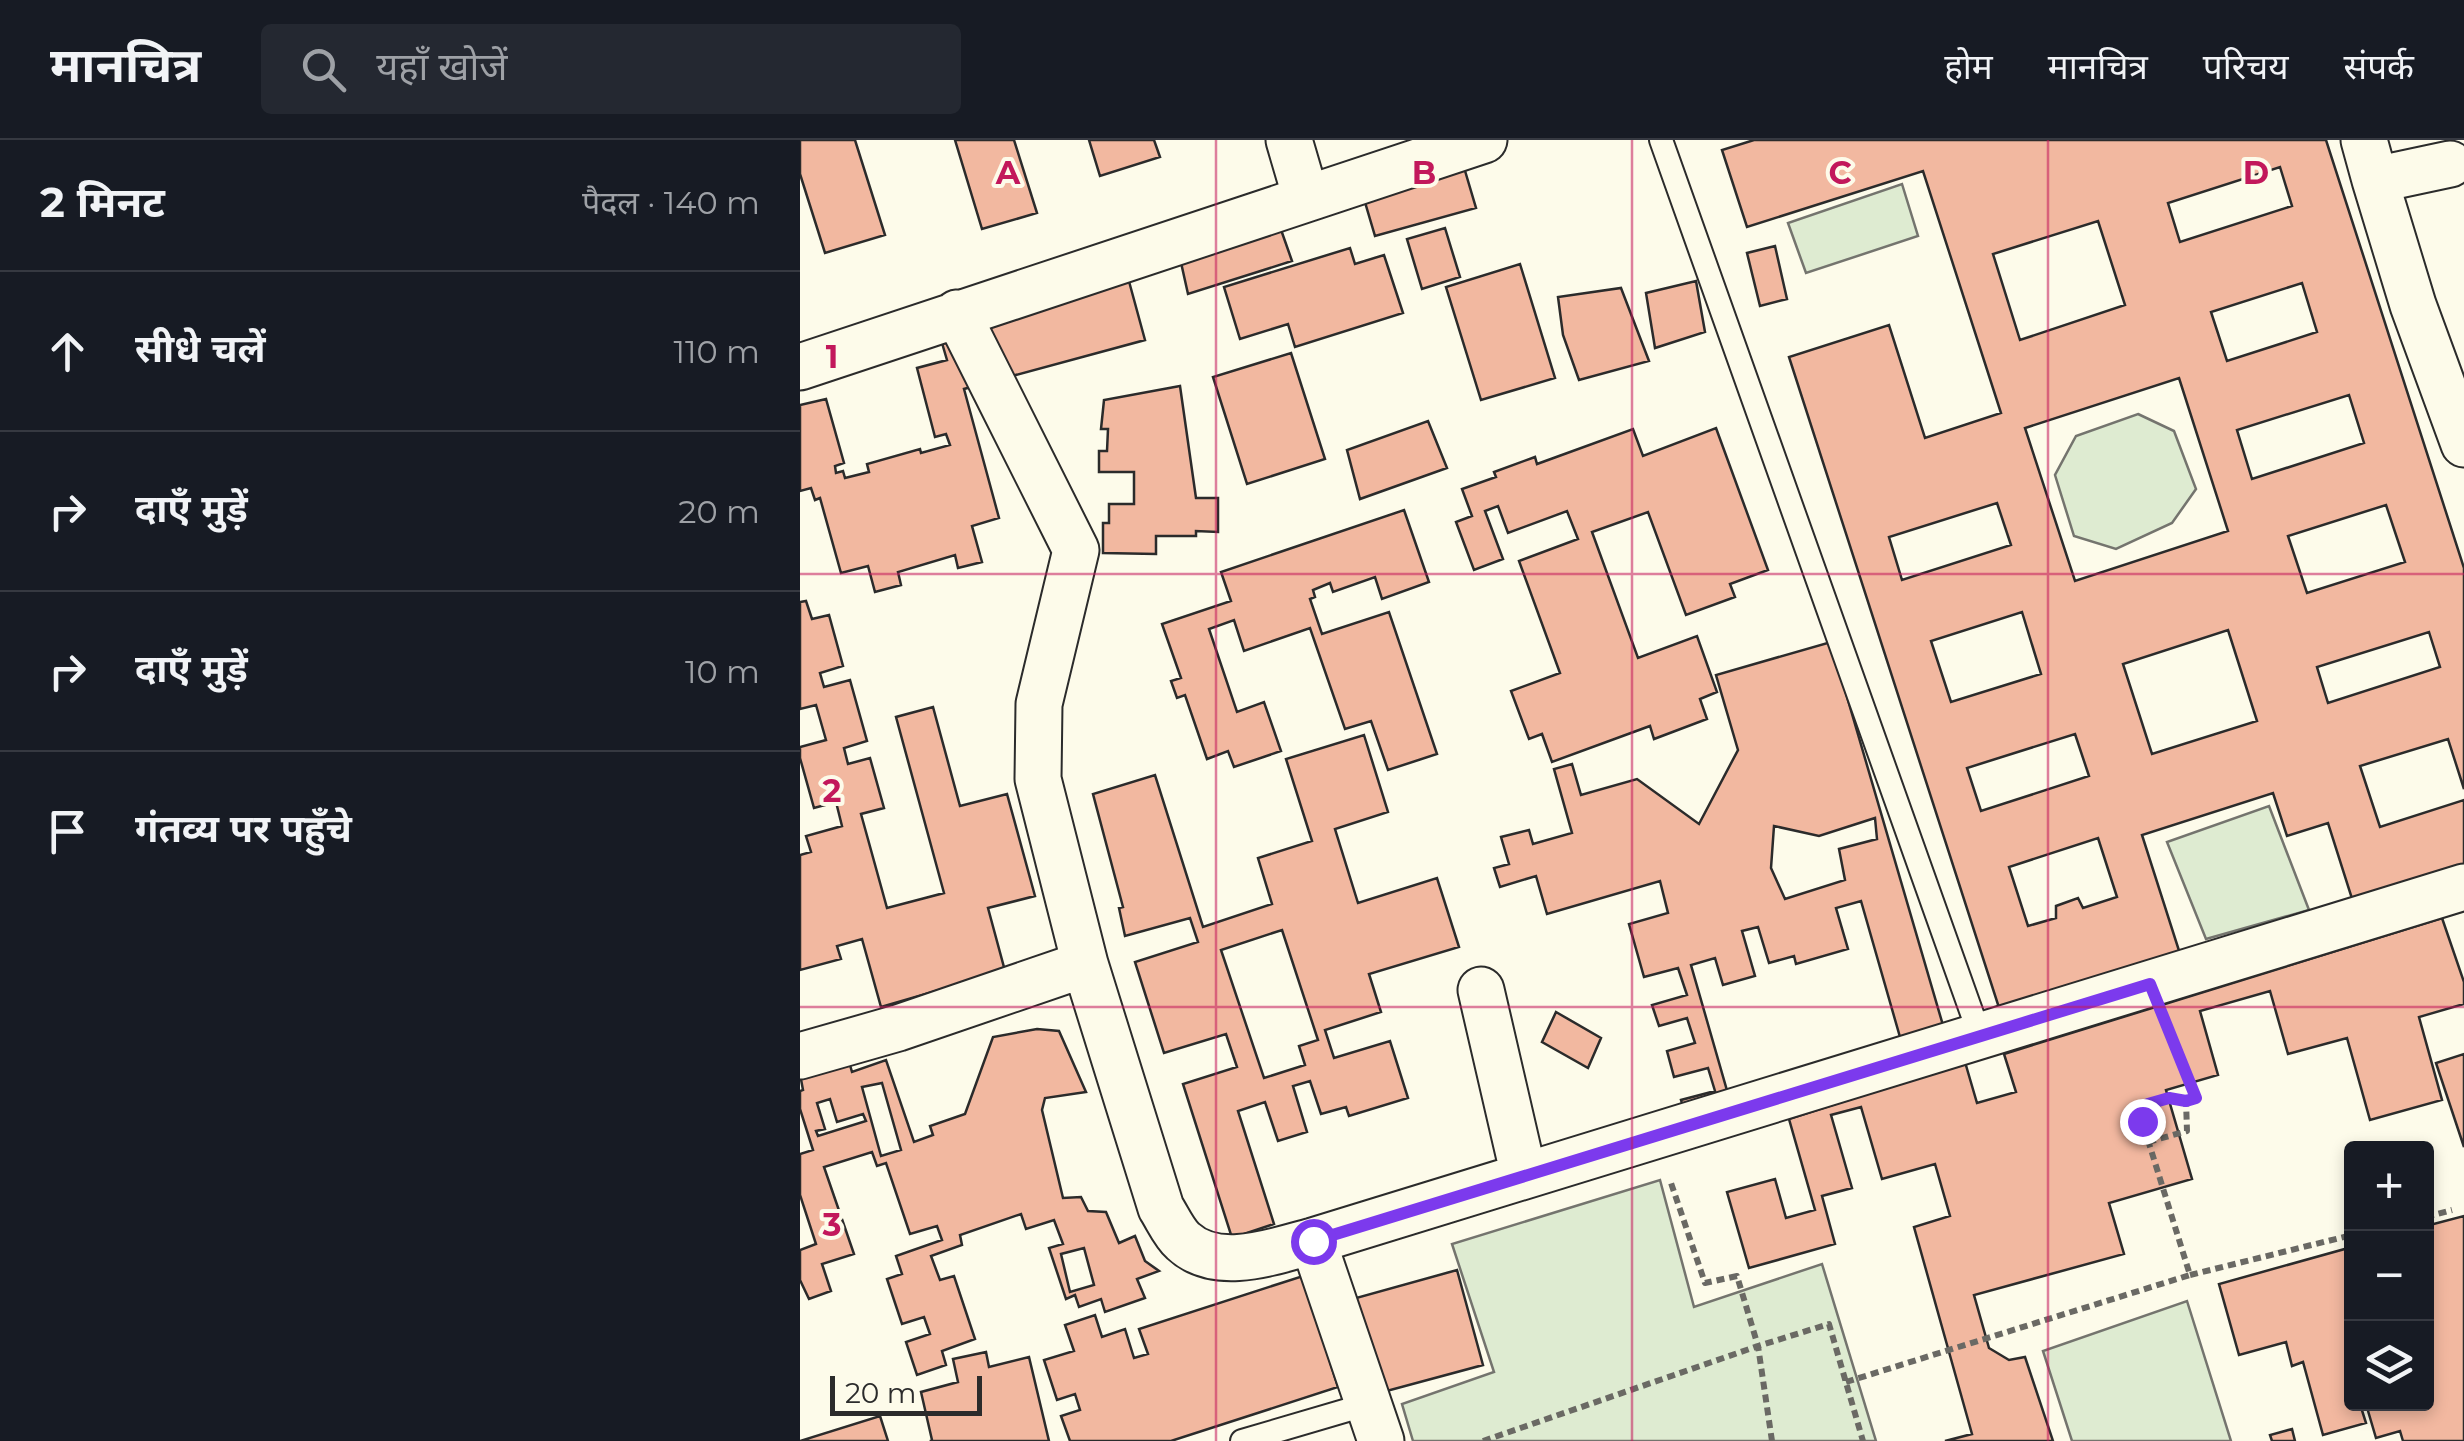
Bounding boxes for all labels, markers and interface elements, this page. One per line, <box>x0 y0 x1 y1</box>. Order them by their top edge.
search box <box>261 24 961 114</box>
text: मानचित्र <box>50 36 201 94</box>
icon: search <box>296 42 351 97</box>
text: यहाँ खोजें <box>376 43 507 90</box>
text: होम <box>1944 45 1993 88</box>
text: मानचित्र <box>2048 45 2148 88</box>
text: परिचय <box>2203 45 2289 88</box>
text: संपर्क <box>2344 45 2414 88</box>
text: A <box>995 153 1021 192</box>
text: B <box>1412 153 1436 192</box>
text: C <box>1828 153 1852 192</box>
text: D <box>2243 153 2269 192</box>
text: 2 मिनट <box>40 176 165 228</box>
text: पैदल · 140 m <box>582 183 760 222</box>
icon: ahead <box>40 324 95 379</box>
text: सीधे चलें <box>135 325 266 372</box>
text: 110 m <box>673 332 760 371</box>
text: 1 <box>826 337 838 376</box>
icon: right <box>40 484 95 539</box>
text: दाएँ मुड़ें <box>135 485 248 532</box>
text: 20 m <box>678 492 760 531</box>
icon: right <box>40 644 95 699</box>
text: दाएँ मुड़ें <box>135 645 248 692</box>
text: 10 m <box>685 652 760 691</box>
text: 2 <box>823 771 841 810</box>
icon: arrive <box>40 804 95 859</box>
text: गंतव्य पर पहुँचे <box>135 805 352 852</box>
route end <box>2120 1099 2166 1145</box>
map controls <box>2344 1141 2434 1411</box>
button: + <box>2344 1141 2434 1231</box>
text: 3 <box>822 1205 841 1244</box>
route start <box>1291 1219 1337 1265</box>
button: − <box>2344 1231 2434 1321</box>
button: layers <box>2344 1321 2434 1411</box>
scale bar <box>830 1371 982 1416</box>
text: 20 m <box>845 1376 916 1410</box>

